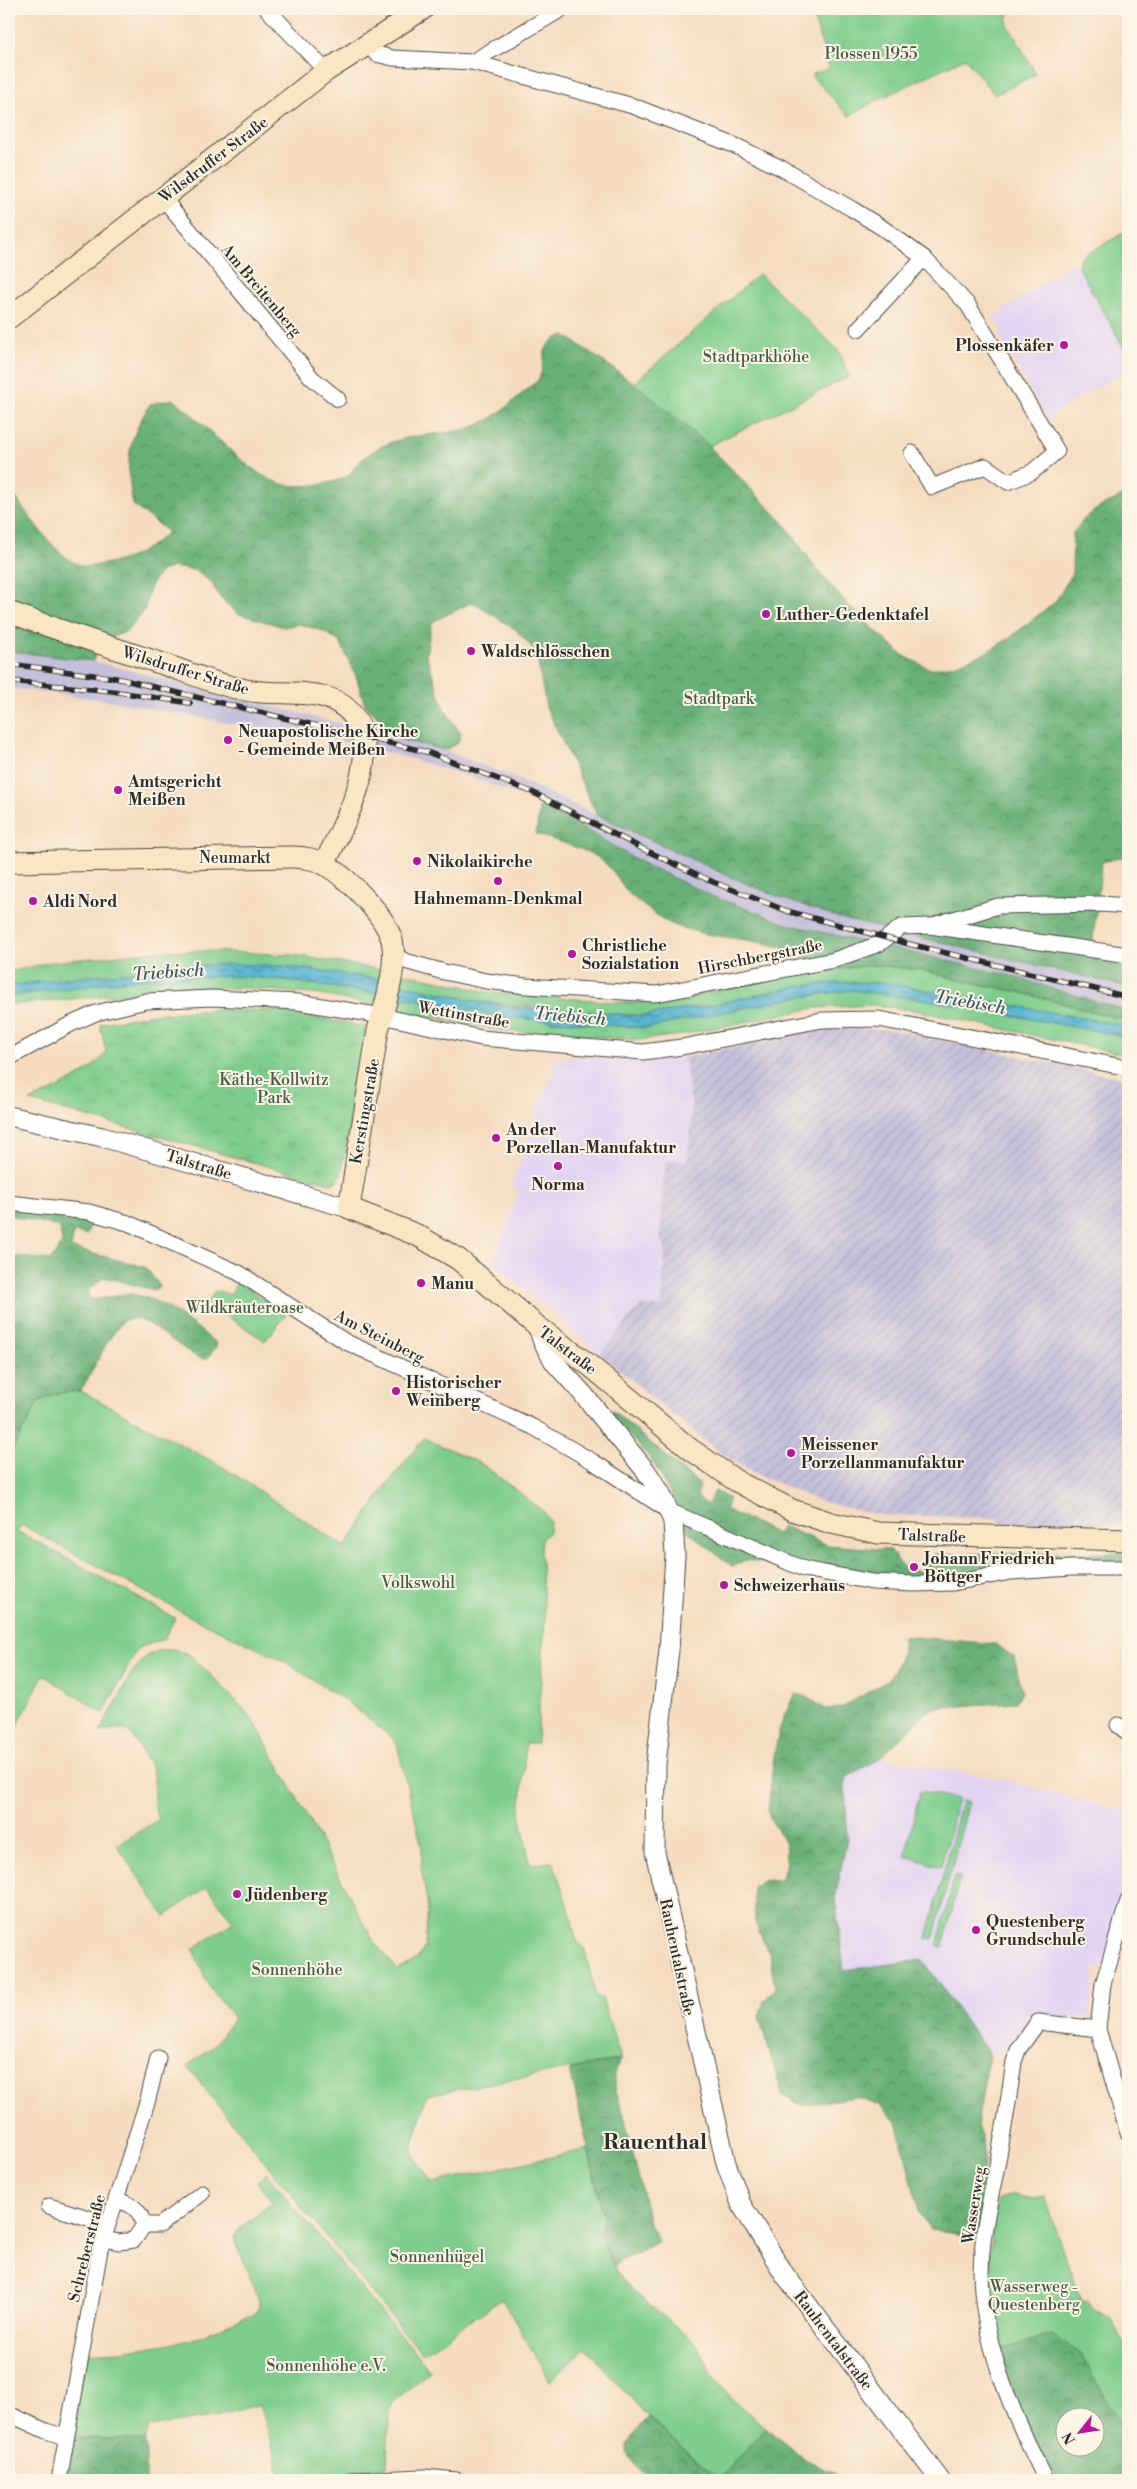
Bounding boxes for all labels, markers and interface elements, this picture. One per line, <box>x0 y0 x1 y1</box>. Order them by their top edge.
park label: Plossen 1955 <box>824 44 918 64</box>
street label: Wilsdruffer Straße <box>154 112 272 208</box>
street label: Am Breitenberg <box>216 239 306 342</box>
place label: Plossenkäfer <box>955 336 1054 356</box>
marker: Plossenkäfer <box>1058 339 1070 351</box>
park label: Stadtparkhöhe <box>703 347 809 367</box>
place label: Luther-Gedenktafel <box>776 605 930 625</box>
marker: Luther-Gedenktafel <box>760 608 772 620</box>
street label: Wilsdruffer Straße <box>119 642 252 700</box>
place label: Waldschlösschen <box>480 642 610 662</box>
marker: Waldschlösschen <box>465 645 477 657</box>
park label: Stadtpark <box>684 689 756 709</box>
place label: Neuapostolische Kirche - Gemeinde Meißen <box>238 722 419 760</box>
marker: Neuapostolische Kirche - Gemeinde Meißen <box>222 734 234 746</box>
place label: Amtsgericht Meißen <box>127 772 222 810</box>
marker: Amtsgericht Meißen <box>112 784 124 796</box>
street label: Neumarkt <box>199 848 271 868</box>
place label: Nikolaikirche <box>427 852 533 872</box>
marker: Nikolaikirche <box>411 855 423 867</box>
marker: Hahnemann-Denkmal <box>492 875 504 887</box>
place label: Hahnemann-Denkmal <box>414 889 583 909</box>
place label: Aldi Nord <box>42 892 117 912</box>
marker: Aldi Nord <box>27 895 39 907</box>
street label: Hirschbergstraße <box>696 935 824 979</box>
place label: Christliche Sozialstation <box>582 936 679 974</box>
marker: Christliche Sozialstation <box>566 948 578 960</box>
water label: Triebisch <box>131 958 206 986</box>
water label: Triebisch <box>932 985 1008 1020</box>
street label: Wettinstraße <box>416 997 511 1033</box>
water label: Triebisch <box>533 1002 608 1031</box>
street label: Kerstingstraße <box>346 1057 384 1166</box>
park label: Käthe-Kollwitz Park <box>219 1070 329 1108</box>
place label: An der Porzellan-Manufaktur <box>505 1120 676 1158</box>
marker: An der Porzellan-Manufaktur <box>490 1132 502 1144</box>
street label: Talstraße <box>163 1145 234 1184</box>
marker: Norma <box>552 1160 564 1172</box>
place label: Norma <box>531 1175 585 1195</box>
place label: Manu <box>431 1274 474 1294</box>
marker: Manu <box>415 1277 427 1289</box>
park label: Wildkräuteroase <box>185 1298 304 1318</box>
street label: Am Steinberg <box>330 1305 428 1368</box>
street label: Talstraße <box>534 1322 601 1379</box>
place label: Historischer Weinberg <box>405 1373 502 1411</box>
marker: Historischer Weinberg <box>390 1385 402 1397</box>
place label: Meissener Porzellanmanufaktur <box>801 1435 965 1473</box>
marker: Meissener Porzellanmanufaktur <box>785 1447 797 1459</box>
street label: Talstraße <box>898 1525 966 1547</box>
place label: Johann Friedrich Böttger <box>922 1549 1055 1587</box>
marker: Johann Friedrich Böttger <box>908 1561 920 1573</box>
park label: Volkswohl <box>380 1573 455 1593</box>
place label: Schweizerhaus <box>734 1576 845 1596</box>
marker: Schweizerhaus <box>718 1579 730 1591</box>
place label: Jüdenberg <box>245 1885 328 1905</box>
marker: Jüdenberg <box>231 1888 243 1900</box>
street label: Rauhentalstraße <box>655 1897 699 2018</box>
place label: Questenberg Grundschule <box>986 1912 1086 1950</box>
marker: Questenberg Grundschule <box>970 1924 982 1936</box>
park label: Sonnenhöhe <box>251 1960 343 1980</box>
district label: Rauenthal <box>603 2130 707 2156</box>
street label: Wasserweg <box>958 2164 990 2246</box>
street label: Schreberstraße <box>64 2192 110 2304</box>
park label: Sonnenhügel <box>390 2247 484 2267</box>
park label: Wasserweg - Questenberg <box>988 2277 1081 2315</box>
street label: Rauhentalstraße <box>789 2287 877 2394</box>
park label: Sonnenhöhe e.V. <box>266 2356 386 2376</box>
north arrow <box>1054 2406 1104 2456</box>
text: N <box>1059 2429 1080 2447</box>

